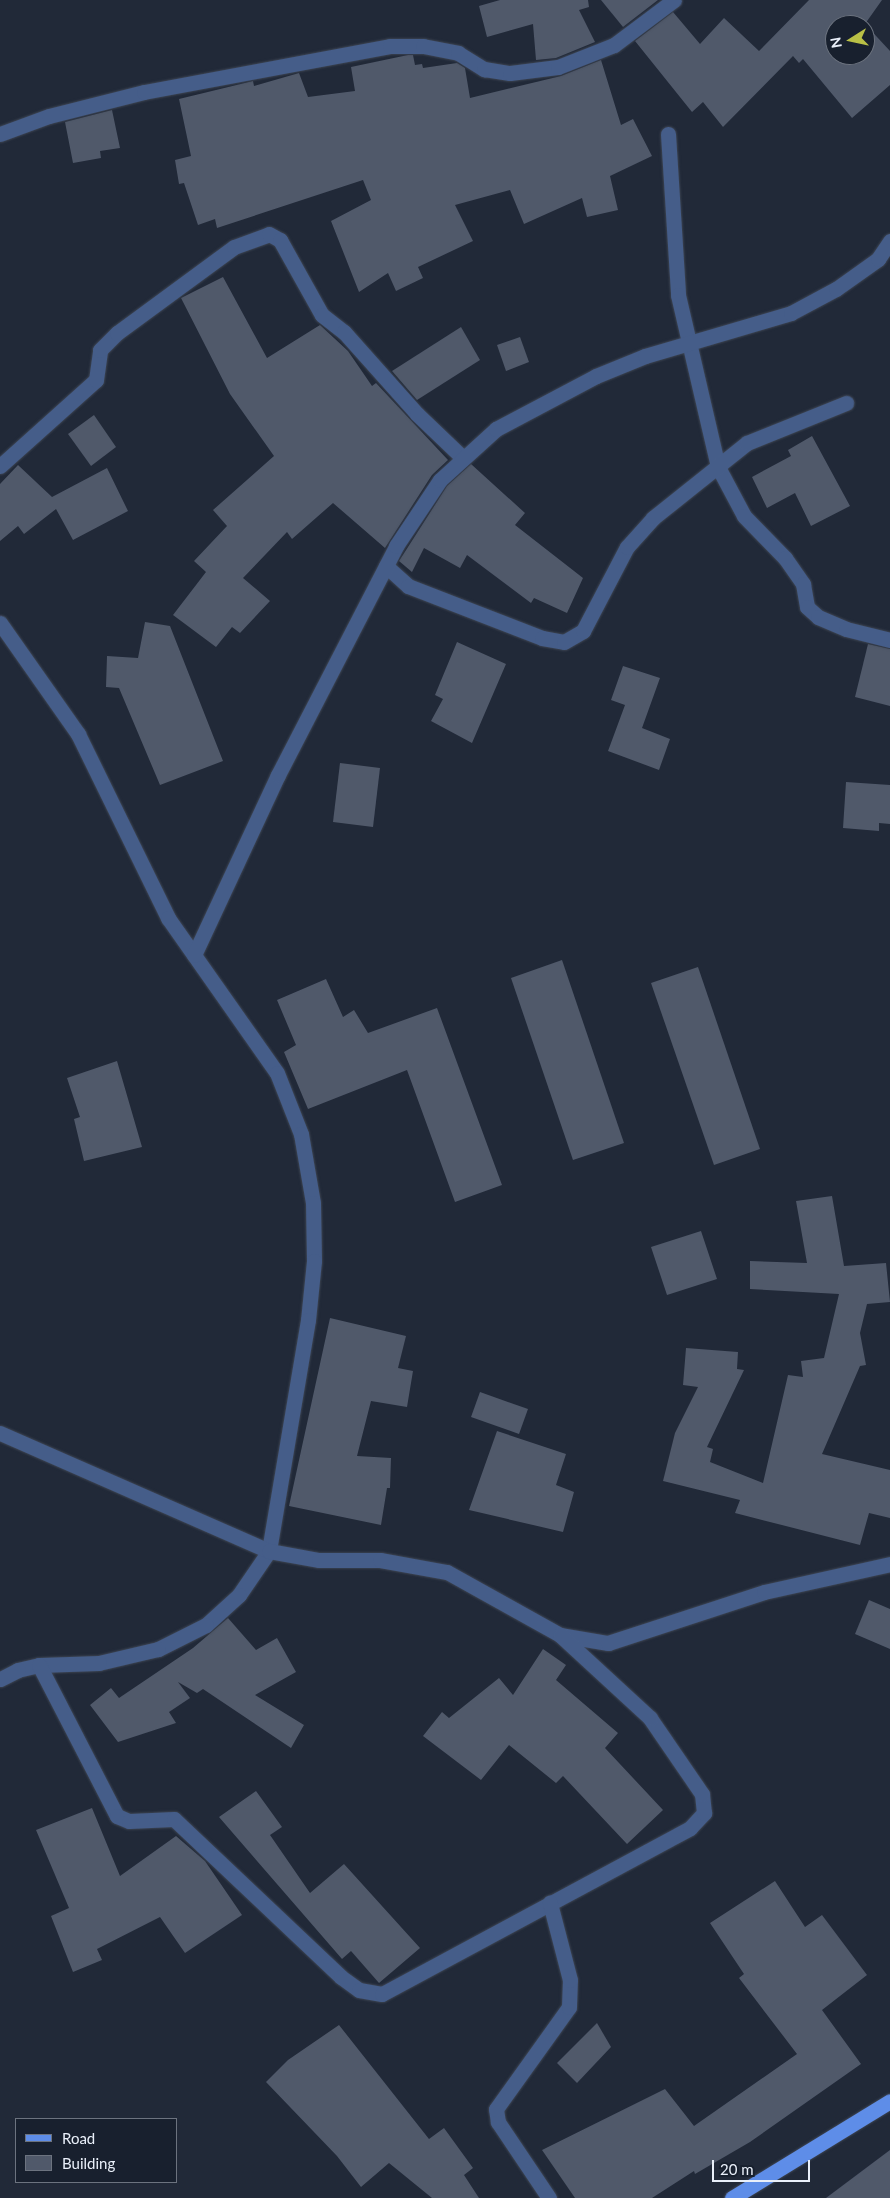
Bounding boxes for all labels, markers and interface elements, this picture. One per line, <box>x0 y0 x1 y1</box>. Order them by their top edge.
north arrow <box>825 15 875 65</box>
text: N <box>826 36 845 49</box>
legend <box>15 2118 178 2183</box>
text: Road <box>62 2129 95 2147</box>
scale bar <box>715 2150 812 2182</box>
text: Building <box>62 2154 115 2172</box>
text: 20 m <box>720 2160 754 2178</box>

